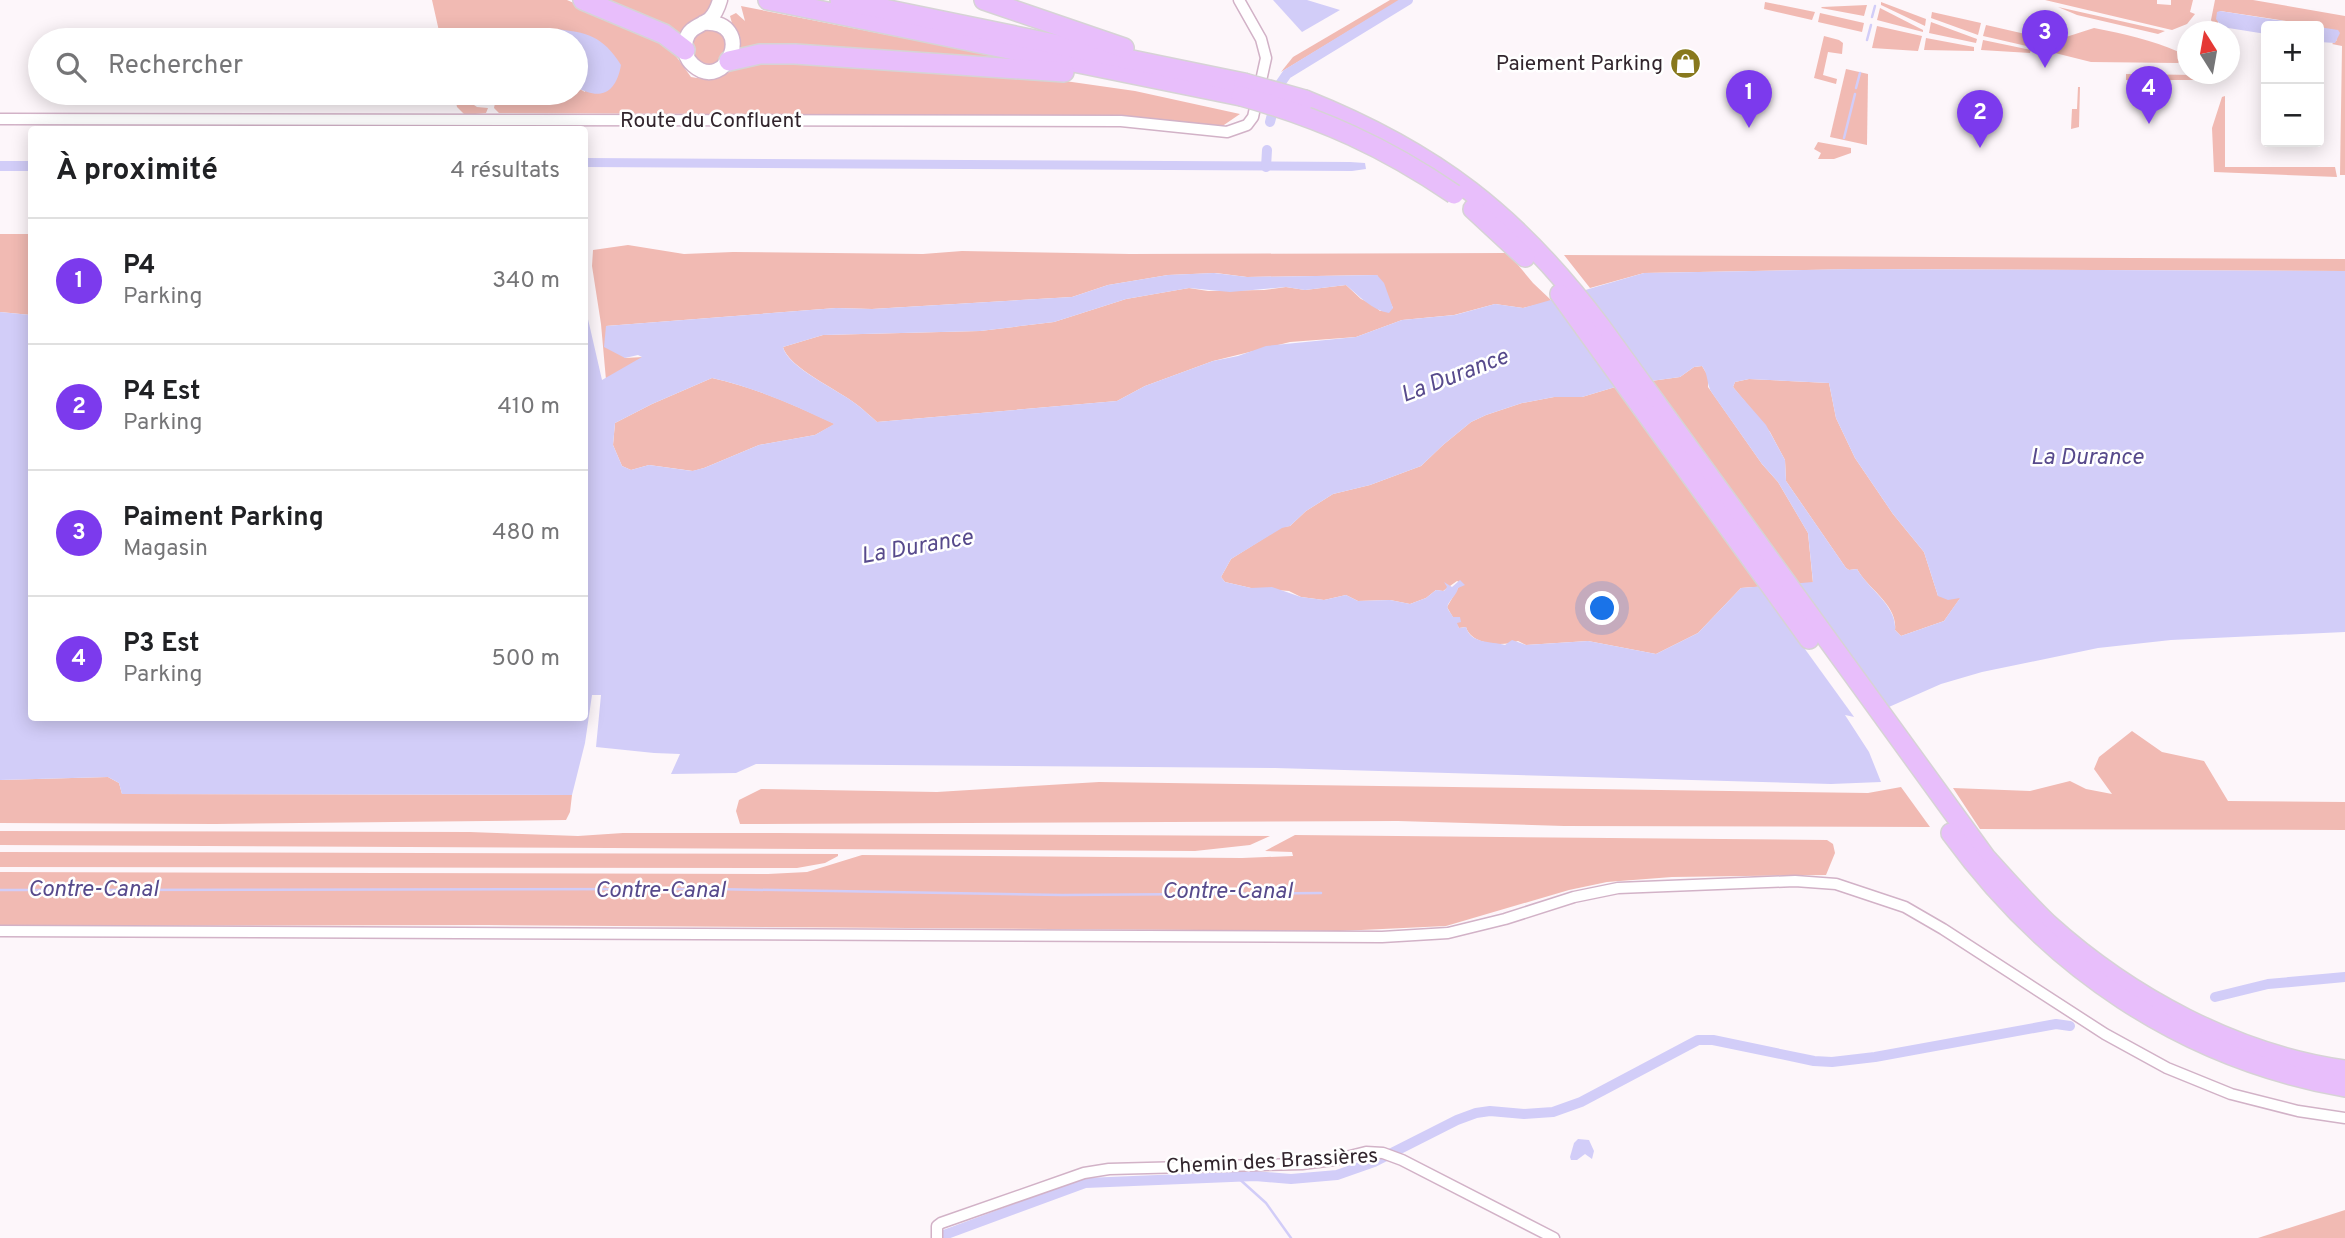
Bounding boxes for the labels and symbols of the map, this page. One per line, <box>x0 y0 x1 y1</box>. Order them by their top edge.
pin: 3 <box>2022 10 2068 68</box>
north arrow <box>2177 21 2240 84</box>
shop icon: Paiement Parking <box>1669 47 1703 81</box>
place label: Paiement Parking <box>1496 51 1663 78</box>
pin: 4 <box>2126 66 2172 124</box>
pin: 1 <box>1726 70 1772 128</box>
pin: 2 <box>1957 90 2003 148</box>
street label: Route du Confluent <box>620 108 802 135</box>
water label: La Durance <box>1397 343 1514 411</box>
water label: La Durance <box>2031 444 2145 473</box>
water label: La Durance <box>859 524 976 572</box>
your location <box>1585 591 1619 625</box>
water label: Contre-Canal <box>28 876 159 905</box>
water label: Contre-Canal <box>595 877 726 906</box>
water label: Contre-Canal <box>1162 878 1293 907</box>
street label: Chemin des Brassières <box>1165 1143 1379 1181</box>

